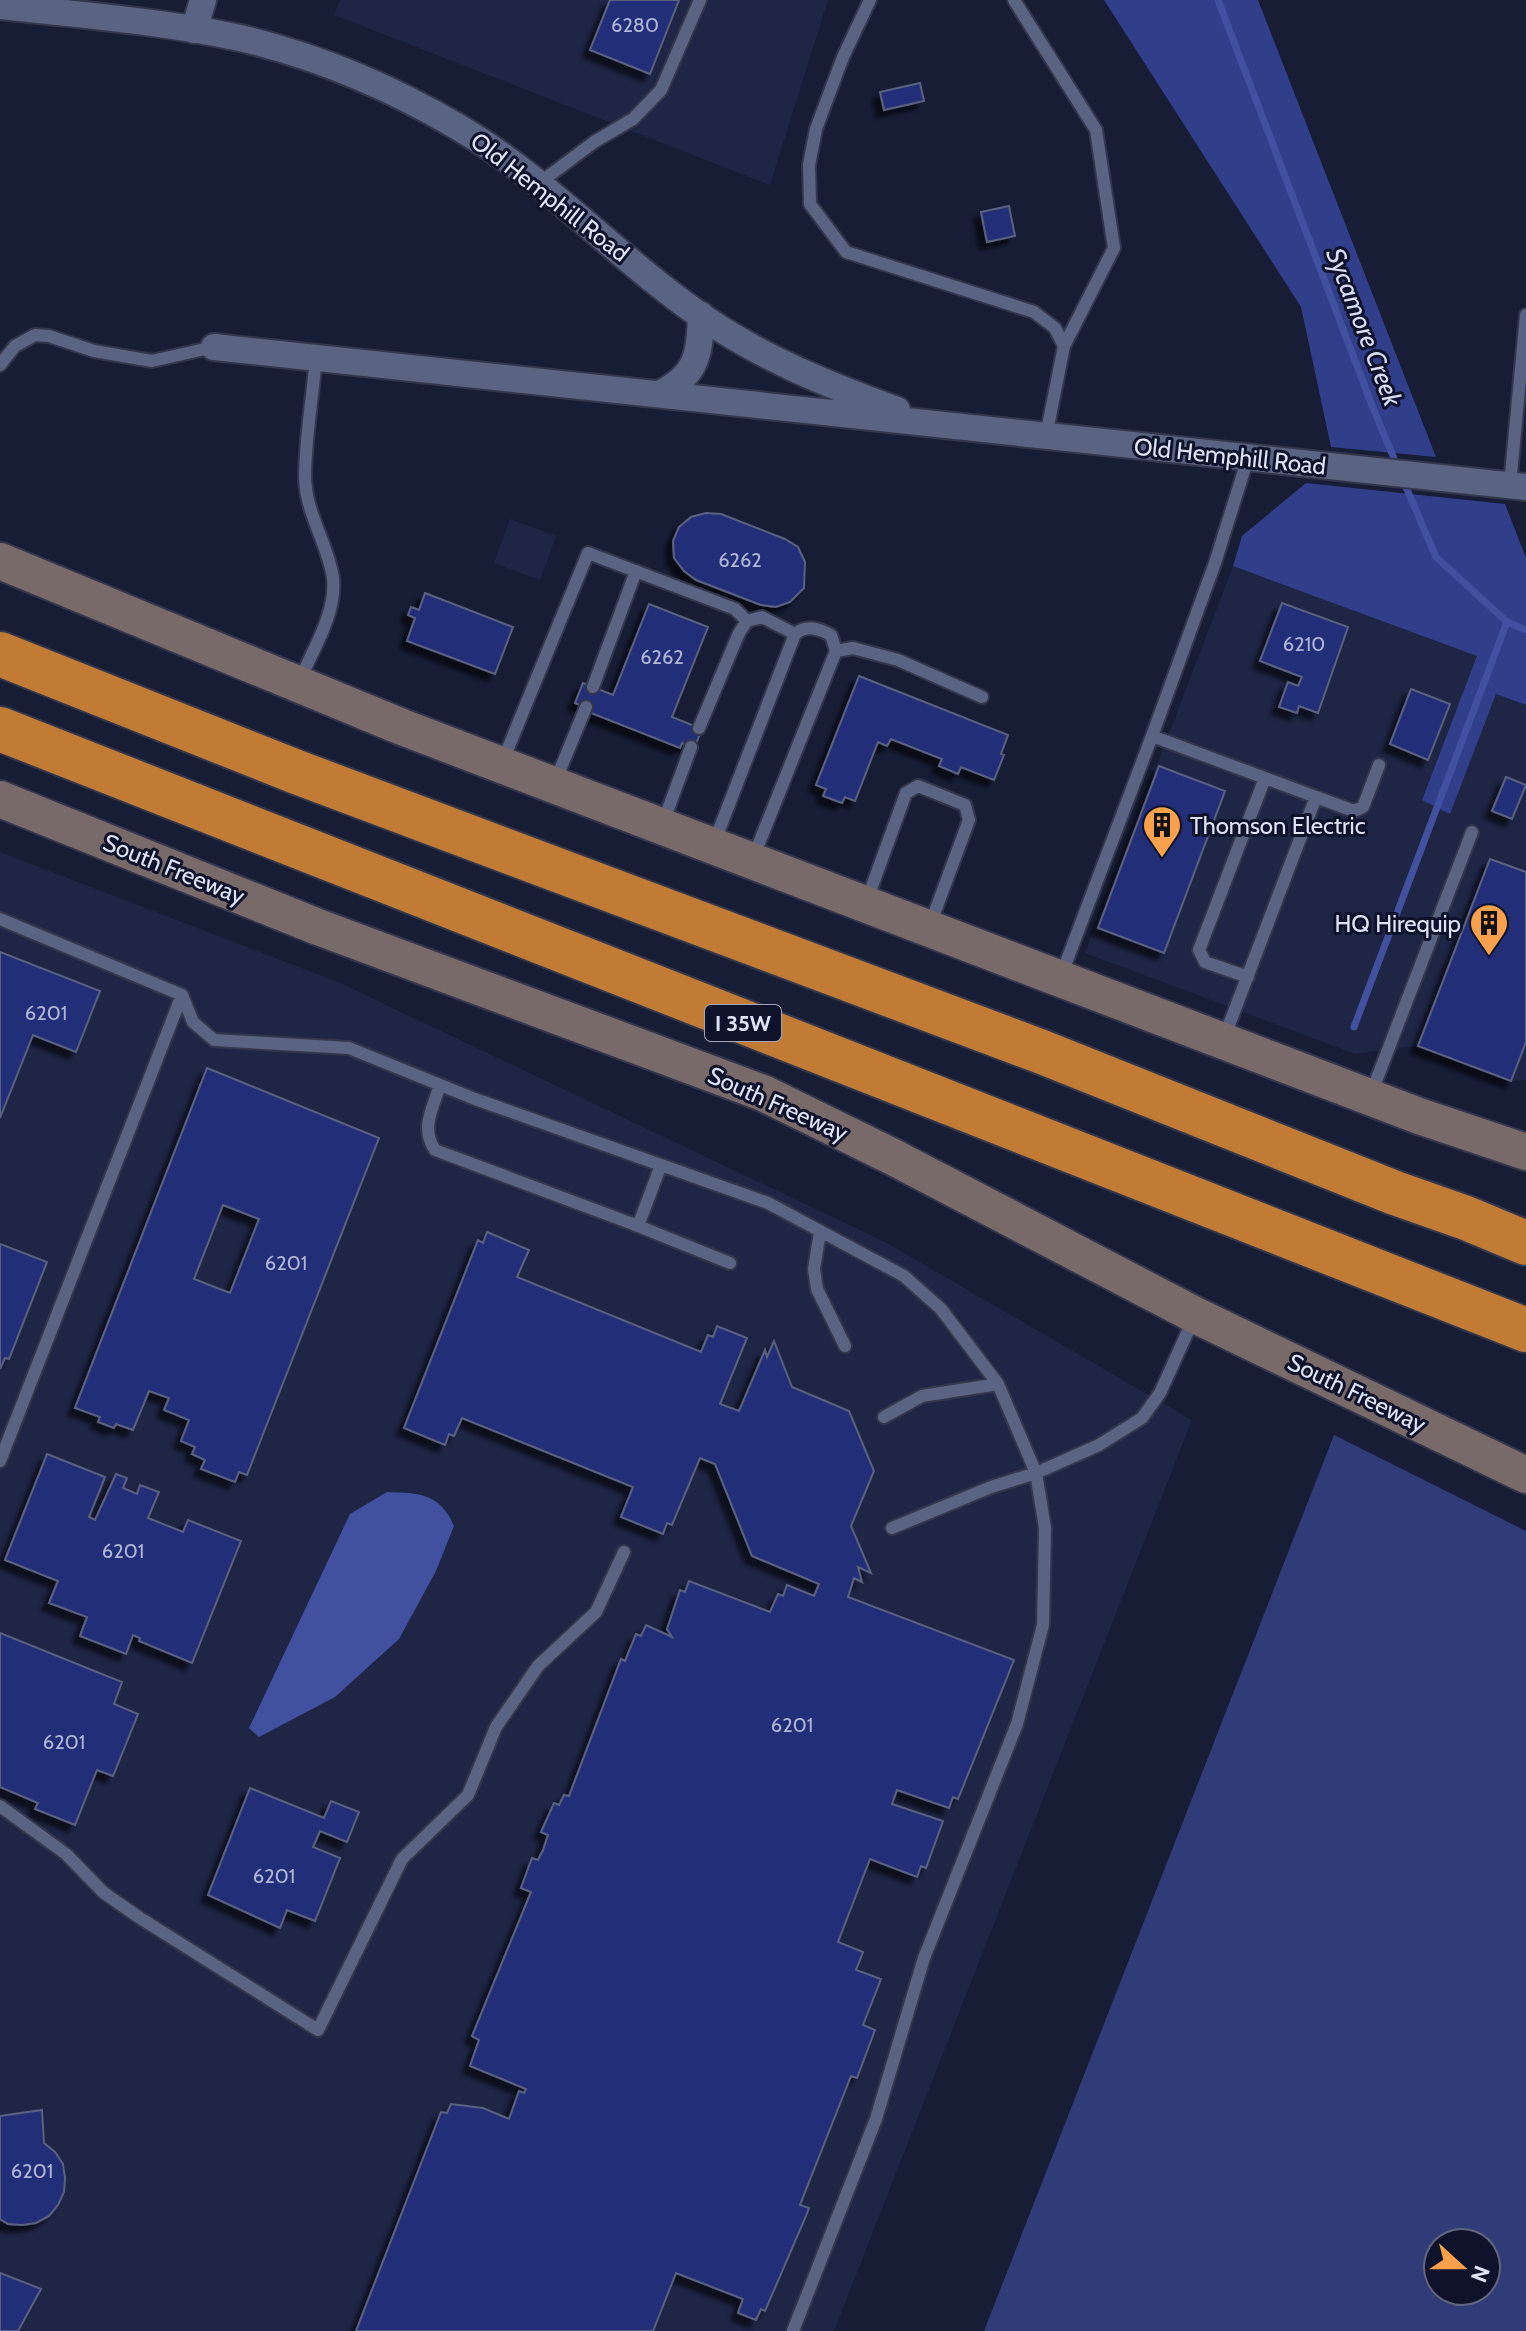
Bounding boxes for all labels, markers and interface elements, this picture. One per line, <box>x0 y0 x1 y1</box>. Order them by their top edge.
house number: 6280 <box>611 13 659 37</box>
street label: Old Hemphill Road <box>465 126 635 268</box>
water label: Sycamore Creek <box>1319 243 1409 411</box>
street label: Old Hemphill Road <box>1133 432 1327 480</box>
house number: 6262 <box>718 548 762 572</box>
house number: 6210 <box>1283 632 1325 656</box>
house number: 6262 <box>640 645 684 669</box>
building icon: Thomson Electric <box>1141 804 1183 859</box>
place label: Thomson Electric <box>1190 811 1366 840</box>
street label: South Freeway <box>99 827 249 911</box>
building icon: HQ Hirequip <box>1468 902 1510 957</box>
place label: HQ Hirequip <box>1334 909 1461 938</box>
house number: 6201 <box>25 1001 67 1025</box>
road number: I 35W <box>705 1005 781 1041</box>
street label: South Freeway <box>704 1060 852 1148</box>
house number: 6201 <box>265 1251 307 1275</box>
street label: South Freeway <box>1283 1347 1431 1439</box>
house number: 6201 <box>102 1539 144 1563</box>
house number: 6201 <box>771 1713 813 1737</box>
house number: 6201 <box>43 1730 85 1754</box>
house number: 6201 <box>253 1864 295 1888</box>
house number: 6201 <box>11 2159 53 2183</box>
north arrow <box>1422 2227 1502 2307</box>
text: N <box>1465 2262 1496 2286</box>

